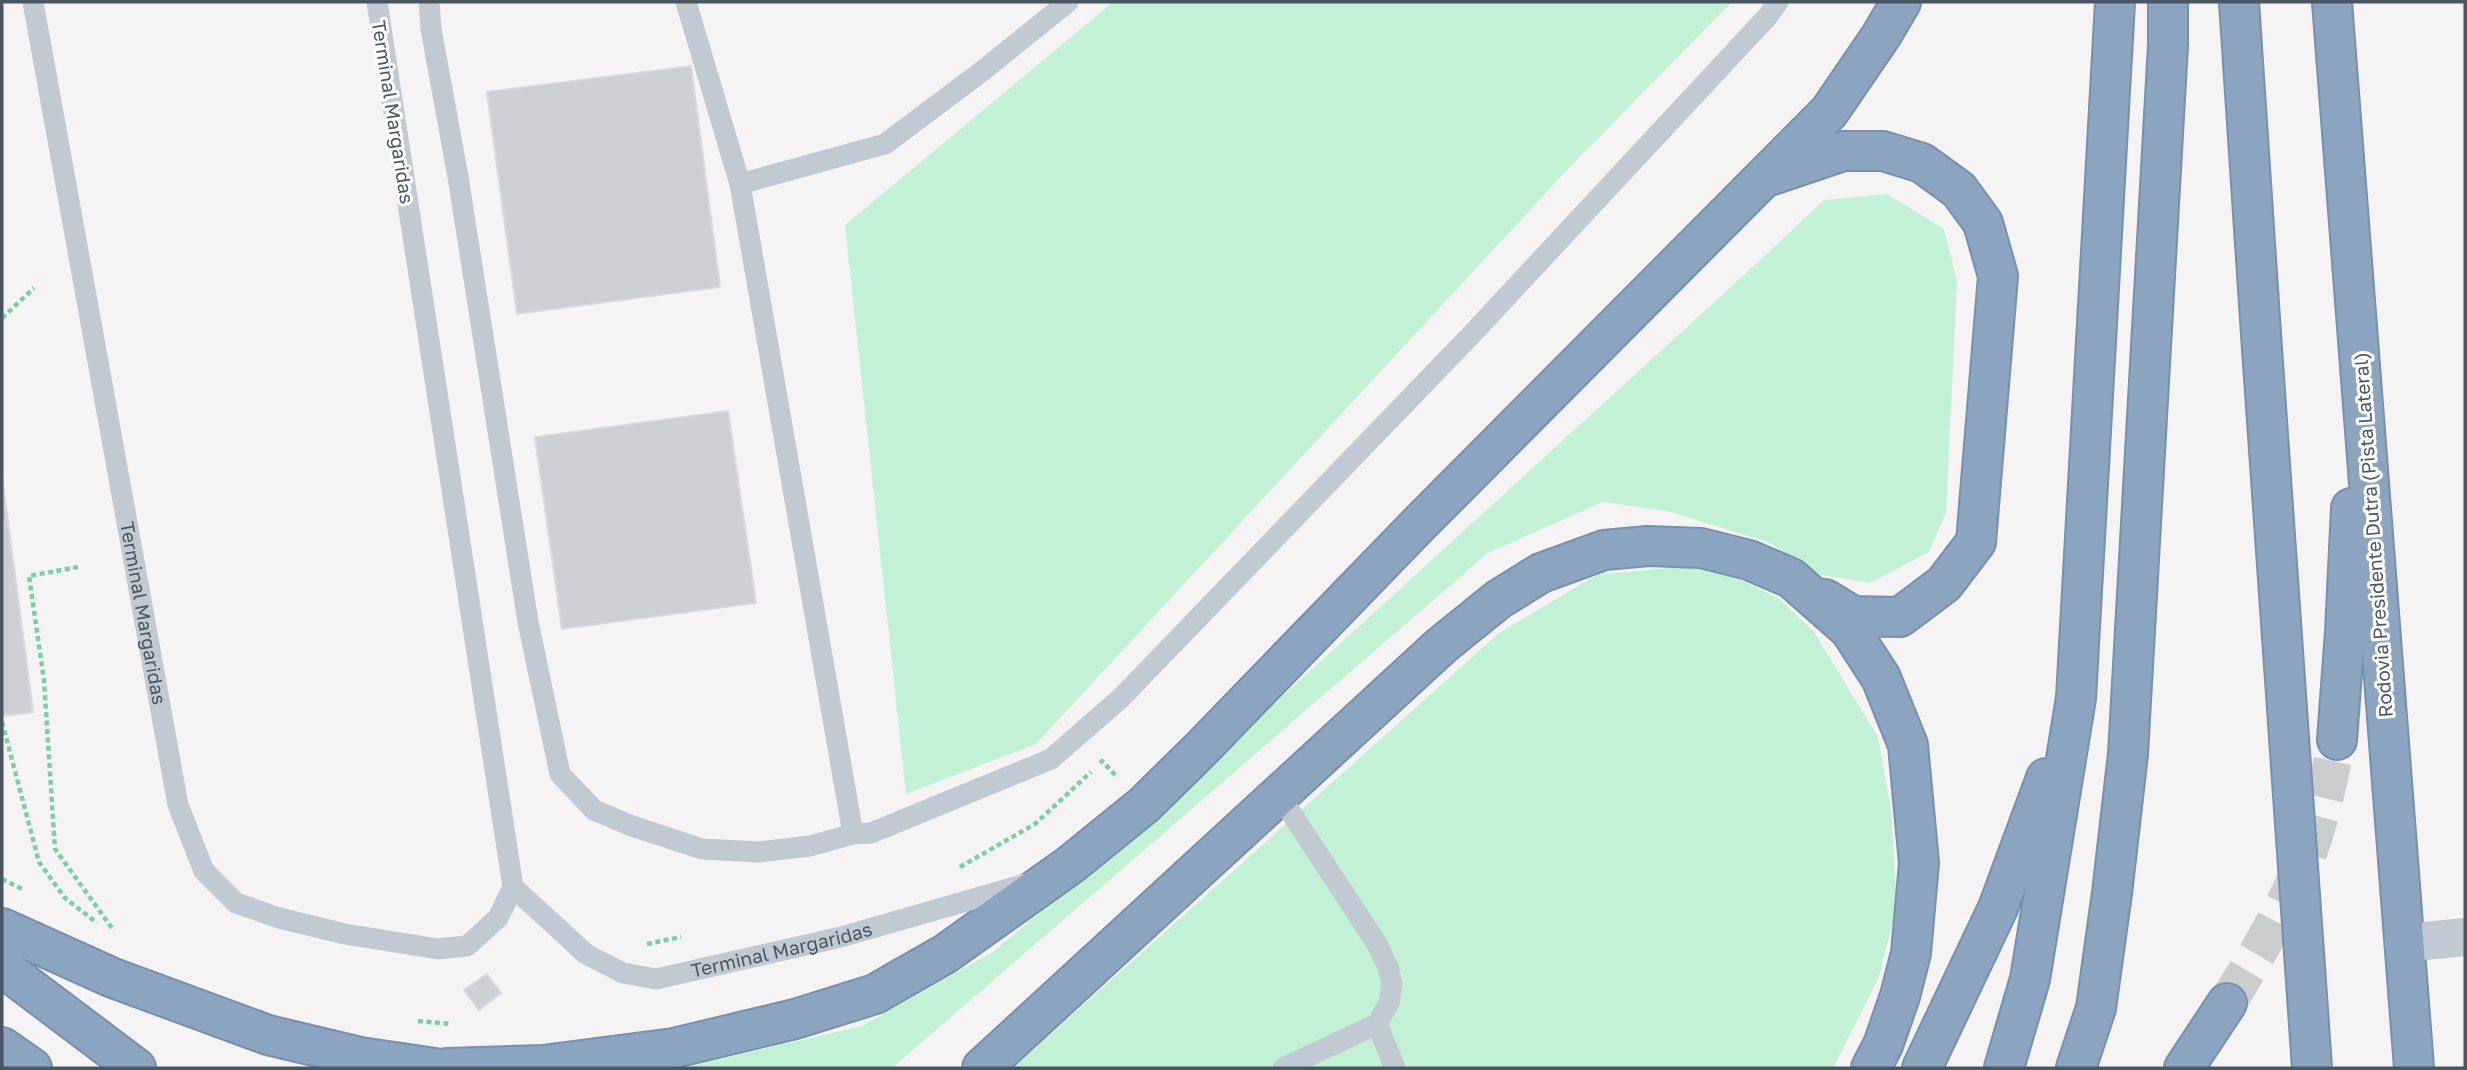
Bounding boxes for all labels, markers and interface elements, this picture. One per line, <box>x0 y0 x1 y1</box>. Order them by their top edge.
street label: Terminal Margaridas <box>368 19 419 205</box>
street label: Rodovia Presidente Dutra (Pista Lateral) <box>2348 352 2397 718</box>
street label: Terminal Margaridas <box>116 520 172 706</box>
street label: Terminal Margaridas <box>688 917 875 982</box>

